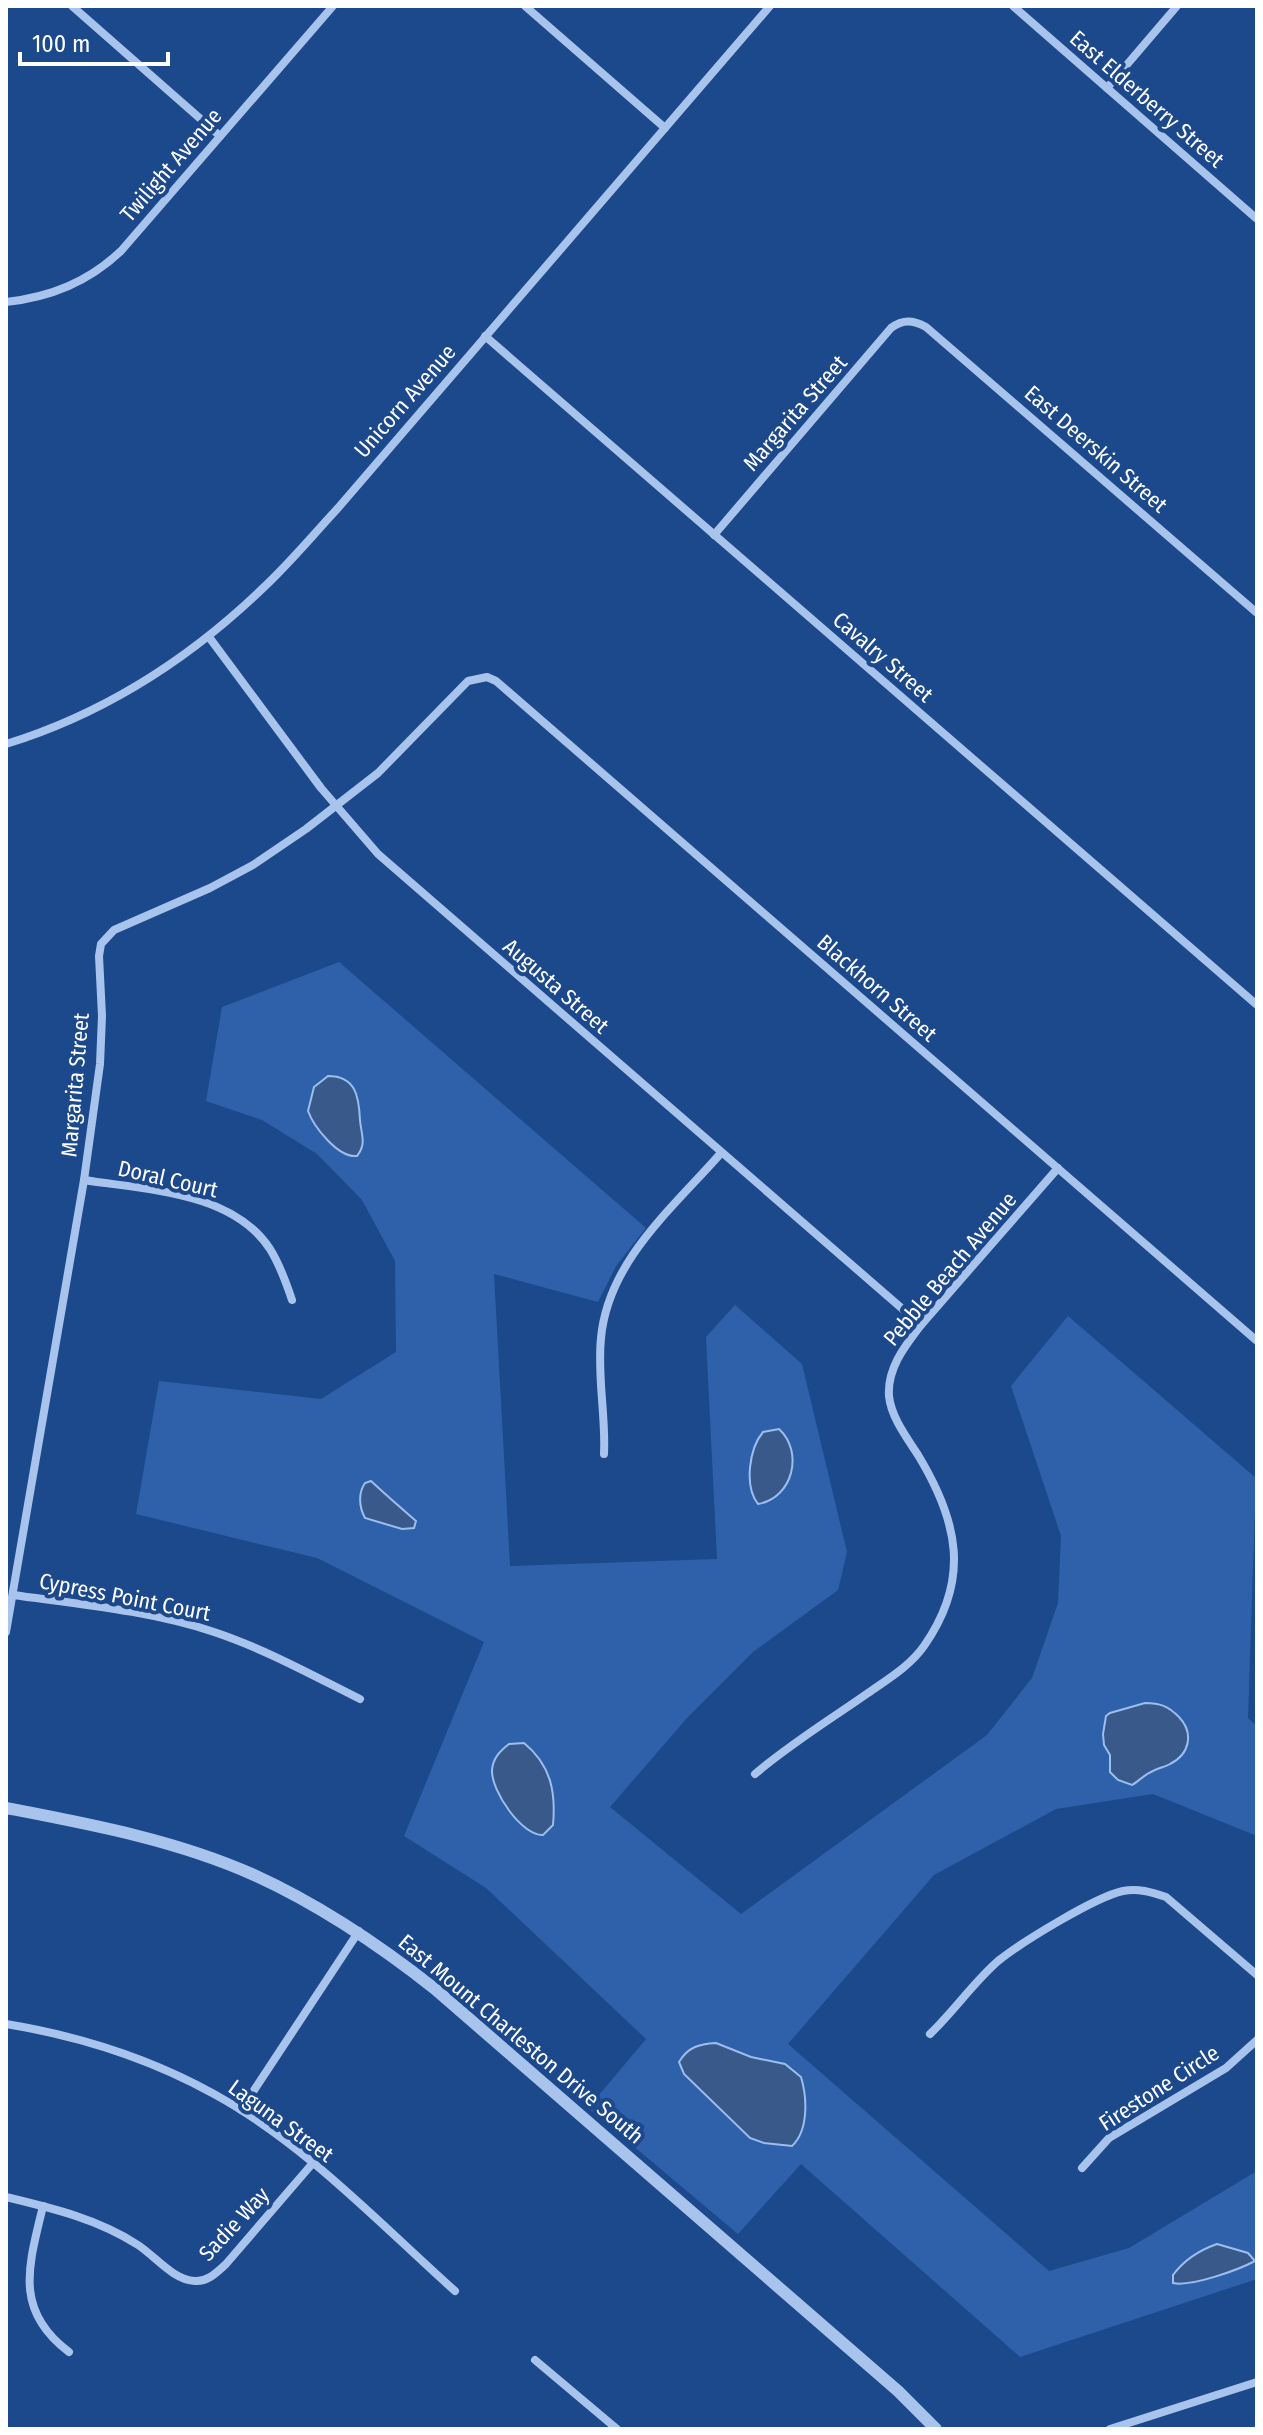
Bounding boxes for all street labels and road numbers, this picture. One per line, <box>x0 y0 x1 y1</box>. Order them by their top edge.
street label: East Elderberry Street <box>1064 25 1230 174</box>
street label: Twilight Avenue <box>114 103 228 227</box>
street label: Unicorn Avenue <box>348 339 462 463</box>
street label: Margarita Street <box>737 349 853 477</box>
street label: East Deerskin Street <box>1019 380 1174 519</box>
street label: Cavalry Street <box>827 606 939 708</box>
street label: Blackhorn Street <box>812 929 943 1048</box>
street label: Augusta Street <box>498 933 615 1040</box>
street label: Margarita Street <box>55 1011 95 1158</box>
street label: Doral Court <box>115 1154 221 1204</box>
street label: Pebble Beach Avenue <box>878 1187 1022 1351</box>
street label: Cypress Point Court <box>37 1567 214 1627</box>
street label: East Mount Charleston Drive South <box>393 1928 649 2150</box>
street label: Firestone Circle <box>1094 2039 1224 2137</box>
street label: Laguna Street <box>223 2074 340 2169</box>
street label: Sadie Way <box>193 2181 275 2267</box>

